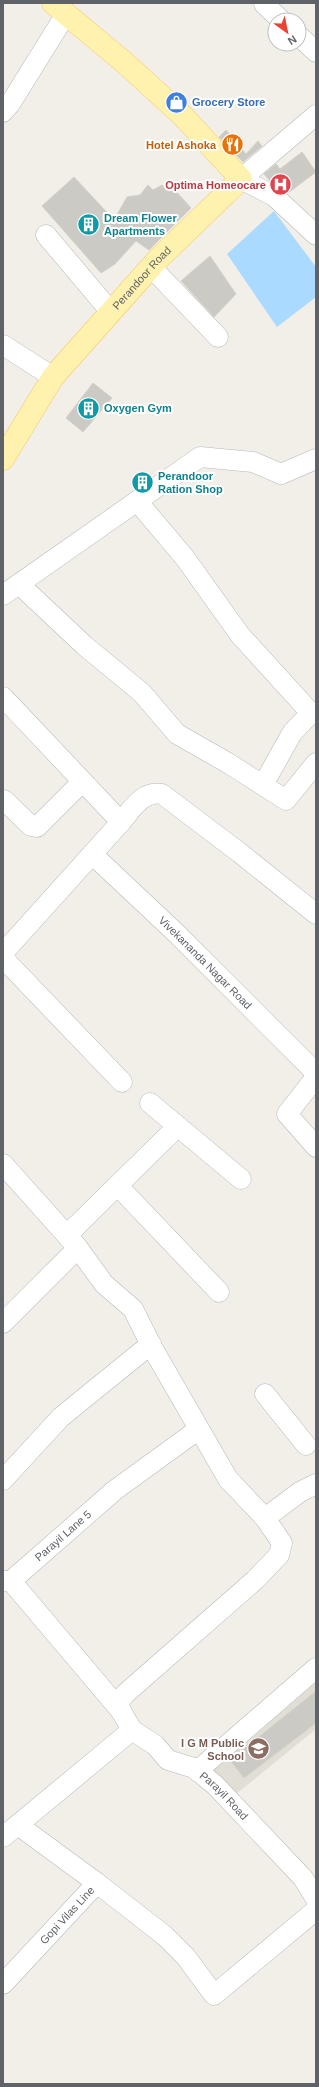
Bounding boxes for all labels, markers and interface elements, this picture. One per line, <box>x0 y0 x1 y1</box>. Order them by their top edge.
north arrow <box>267 12 307 52</box>
text: N <box>286 33 299 48</box>
shop icon: Grocery Store <box>163 89 189 115</box>
place label: Grocery Store <box>192 96 265 108</box>
restaurant icon: Hotel Ashoka <box>219 132 245 158</box>
place label: Hotel Ashoka <box>146 139 217 151</box>
hospital icon: Optima Homeocare <box>268 172 294 198</box>
place label: Optima Homeocare <box>165 179 266 191</box>
building icon: Dream Flower Apartments <box>75 211 101 237</box>
place label: Dream Flower Apartments <box>104 212 177 237</box>
street label: Perandoor Road <box>110 244 173 312</box>
building icon: Oxygen Gym <box>76 395 102 421</box>
place label: Oxygen Gym <box>104 402 172 414</box>
building icon: Perandoor Ration Shop <box>130 469 156 495</box>
place label: Perandoor Ration Shop <box>158 470 223 495</box>
street label: Vivekananda Nagar Road <box>156 914 254 1011</box>
street label: Parayil Lane 5 <box>32 1508 93 1563</box>
school or university icon: I G M Public School <box>246 1736 272 1762</box>
place label: I G M Public School <box>181 1737 244 1762</box>
street label: Parayil Road <box>197 1769 251 1822</box>
street label: Gopi Vilas Line <box>37 1884 97 1946</box>

